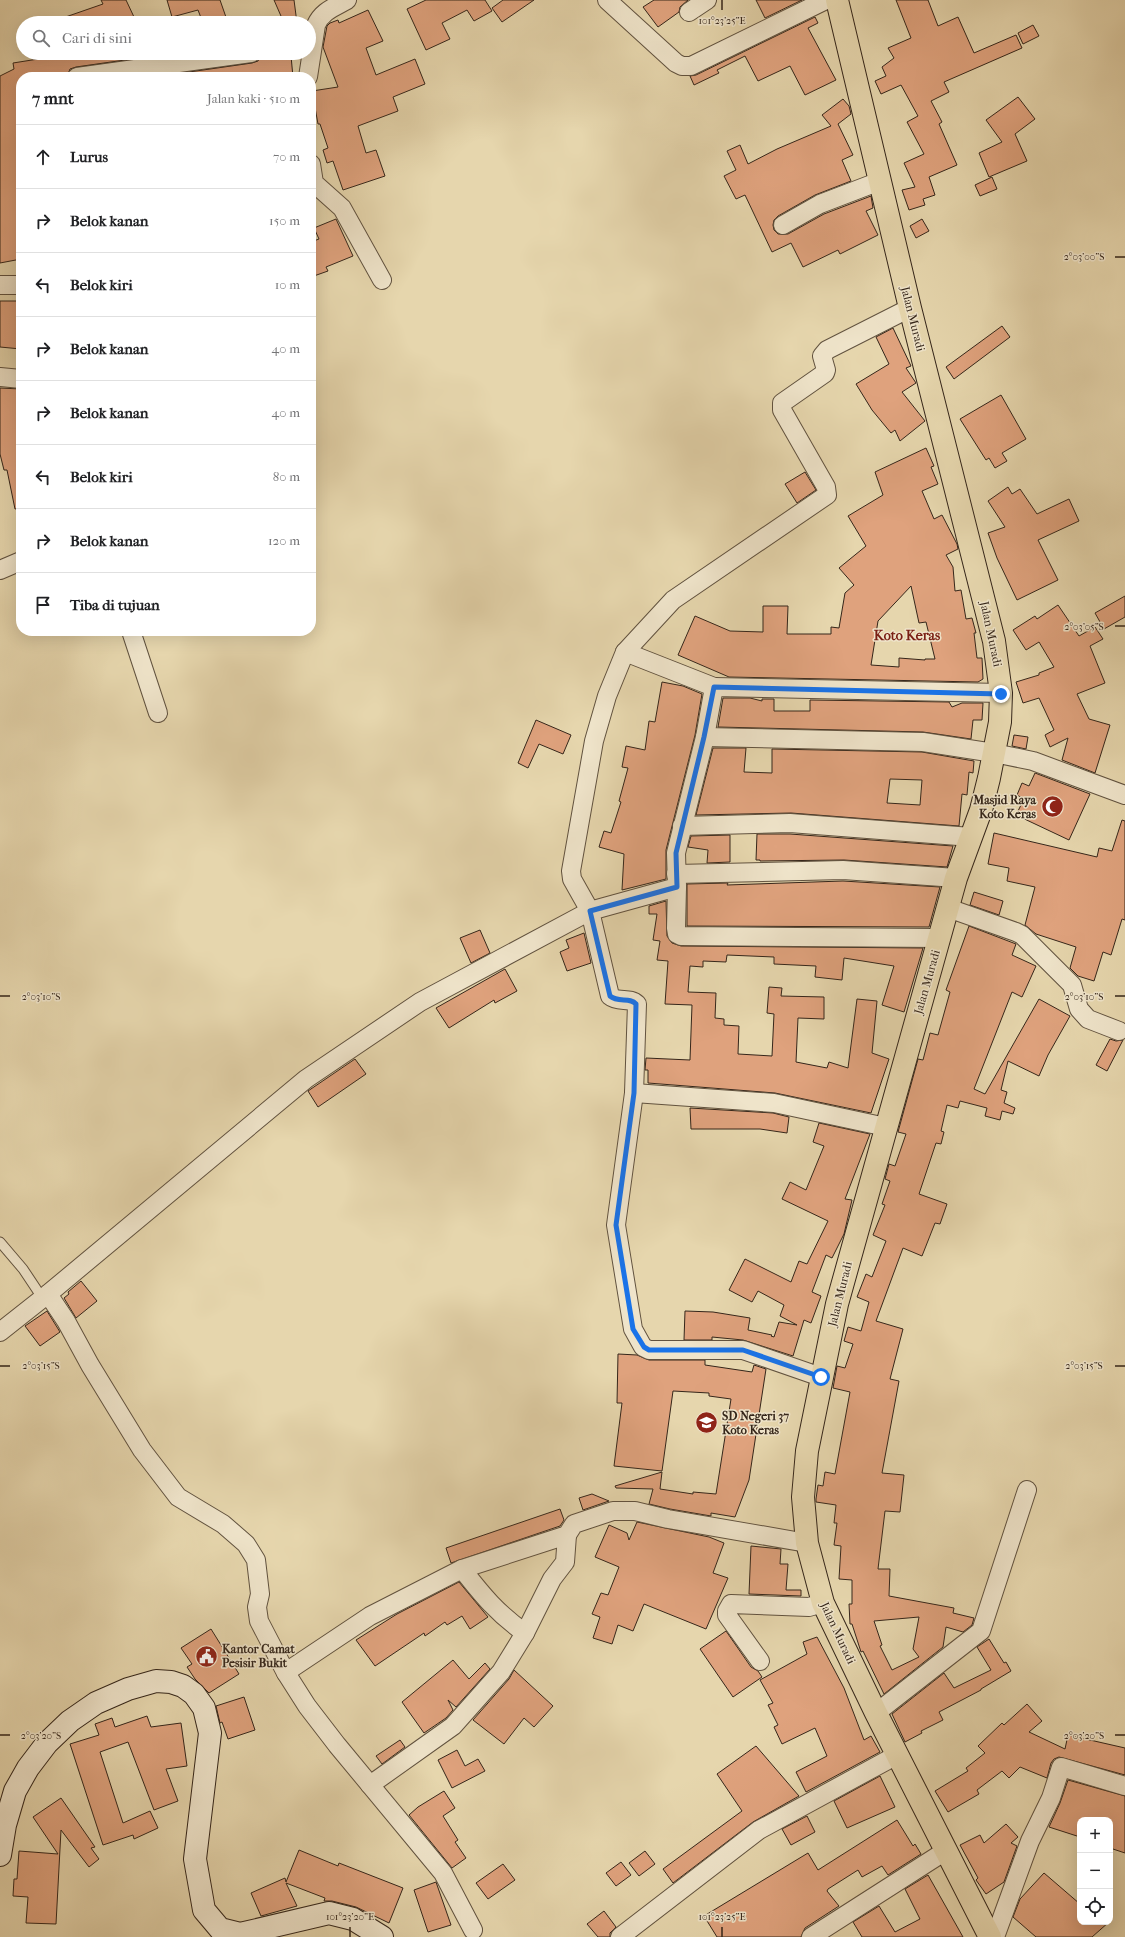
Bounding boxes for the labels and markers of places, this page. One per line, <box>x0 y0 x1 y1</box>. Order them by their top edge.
place label: Masjid Raya Koto Keras <box>972 793 1037 821</box>
mosque icon: Masjid Raya Koto Keras <box>1039 794 1065 820</box>
place label: SD Negeri 37 Koto Keras <box>722 1409 789 1437</box>
school or university icon: SD Negeri 37 Koto Keras <box>693 1410 719 1436</box>
place label: Kantor Camat Pesisir Bukit <box>222 1642 295 1670</box>
public building icon: Kantor Camat Pesisir Bukit <box>194 1643 220 1669</box>

